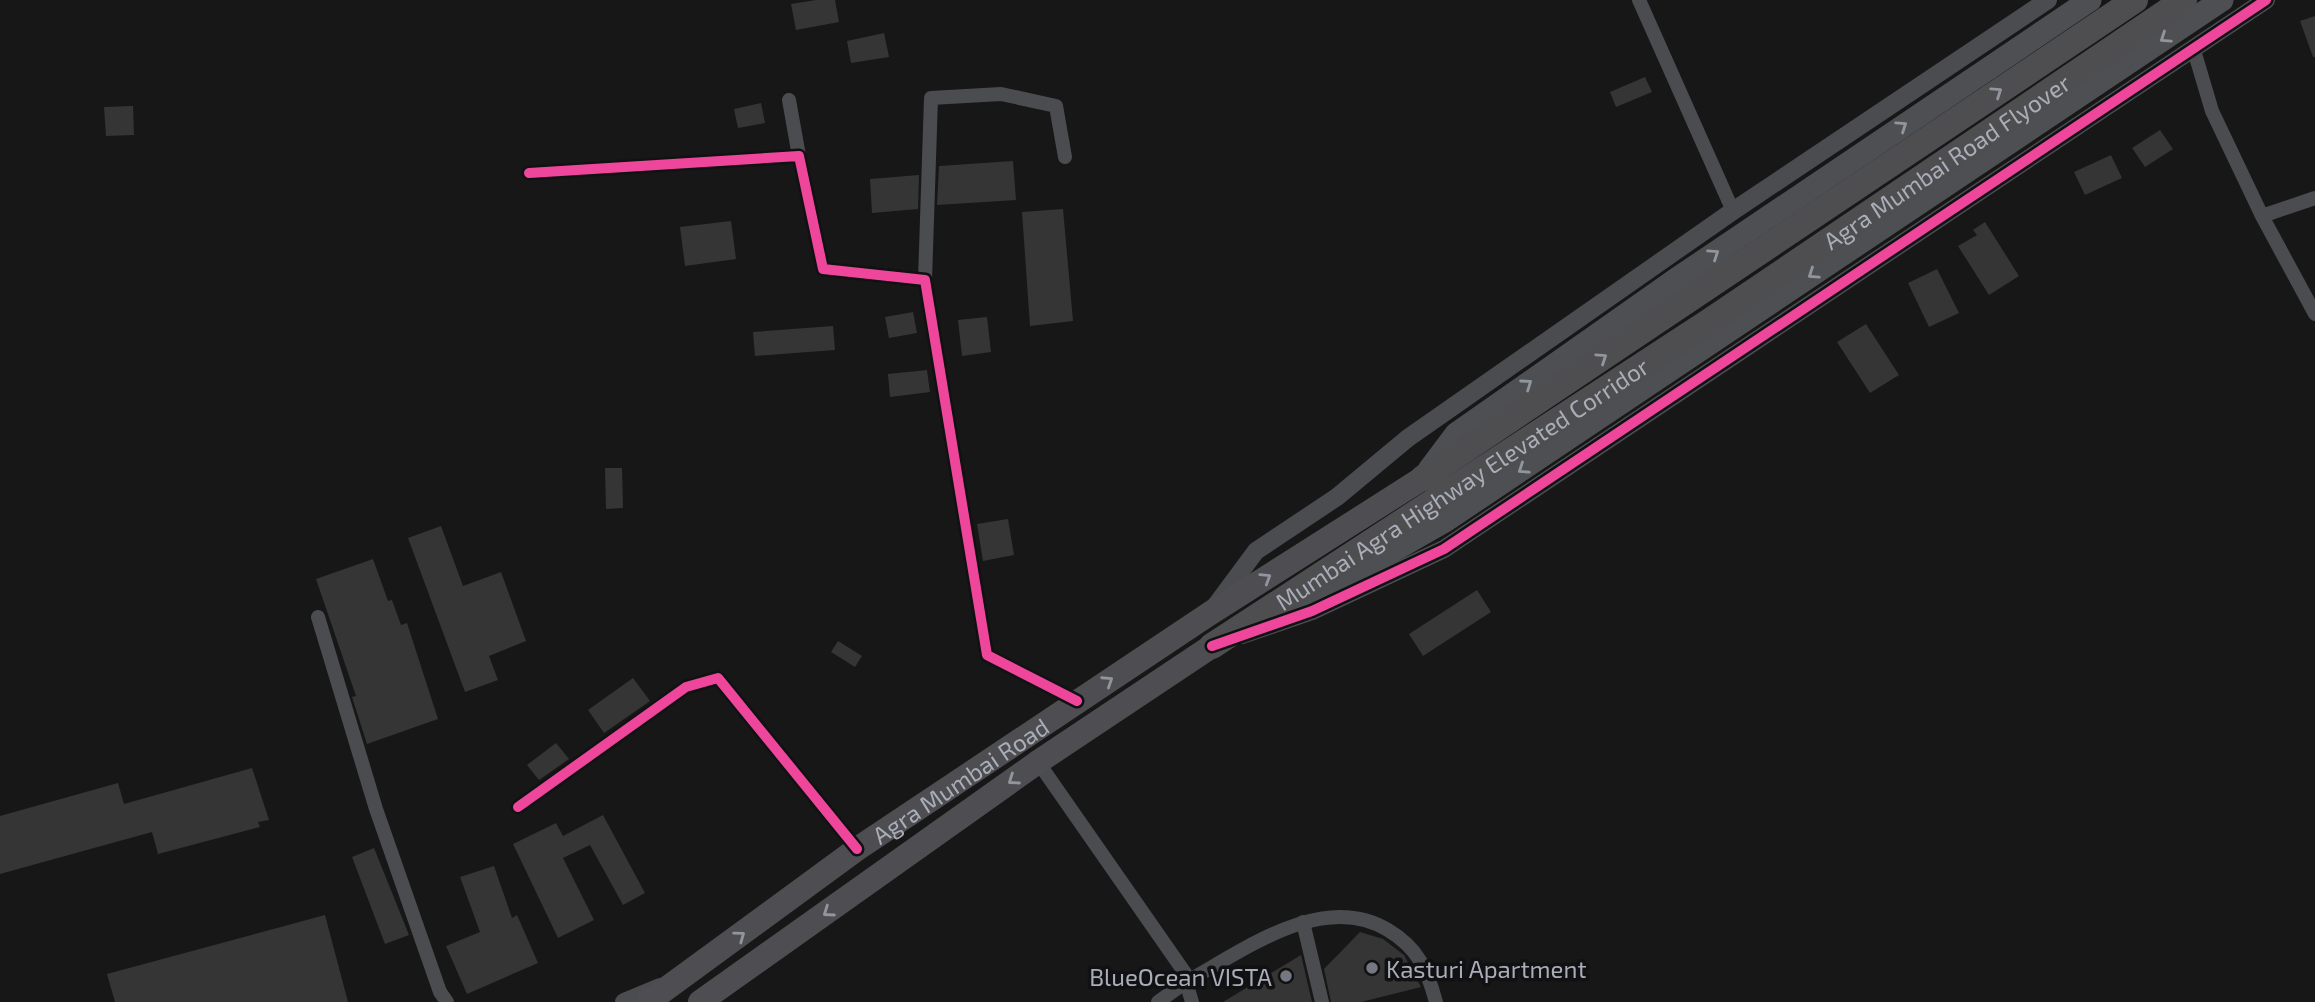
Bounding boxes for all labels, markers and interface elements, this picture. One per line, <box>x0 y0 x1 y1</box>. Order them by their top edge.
one-way arrow <box>2160 30 2173 42</box>
street label: Agra Mumbai Road Flyover <box>1817 67 2076 255</box>
one-way arrow <box>1989 88 2002 100</box>
one-way arrow <box>1894 122 1907 134</box>
one-way arrow <box>1706 250 1719 262</box>
one-way arrow <box>1808 266 1821 279</box>
street label: Mumbai Agra Highway Elevated Corridor <box>1270 351 1654 615</box>
one-way arrow <box>1594 353 1607 366</box>
one-way arrow <box>1519 380 1532 392</box>
one-way arrow <box>1518 461 1531 473</box>
one-way arrow <box>1259 573 1272 586</box>
one-way arrow <box>1100 676 1113 689</box>
street label: Agra Mumbai Road <box>866 711 1054 849</box>
one-way arrow <box>1008 772 1021 784</box>
one-way arrow <box>823 904 836 916</box>
one-way arrow <box>732 932 745 944</box>
place label: Kasturi Apartment <box>1386 954 1587 983</box>
marker: Kasturi Apartment <box>1364 960 1380 976</box>
place label: BlueOcean VISTA <box>1089 962 1272 991</box>
marker: BlueOcean VISTA <box>1278 968 1294 984</box>

